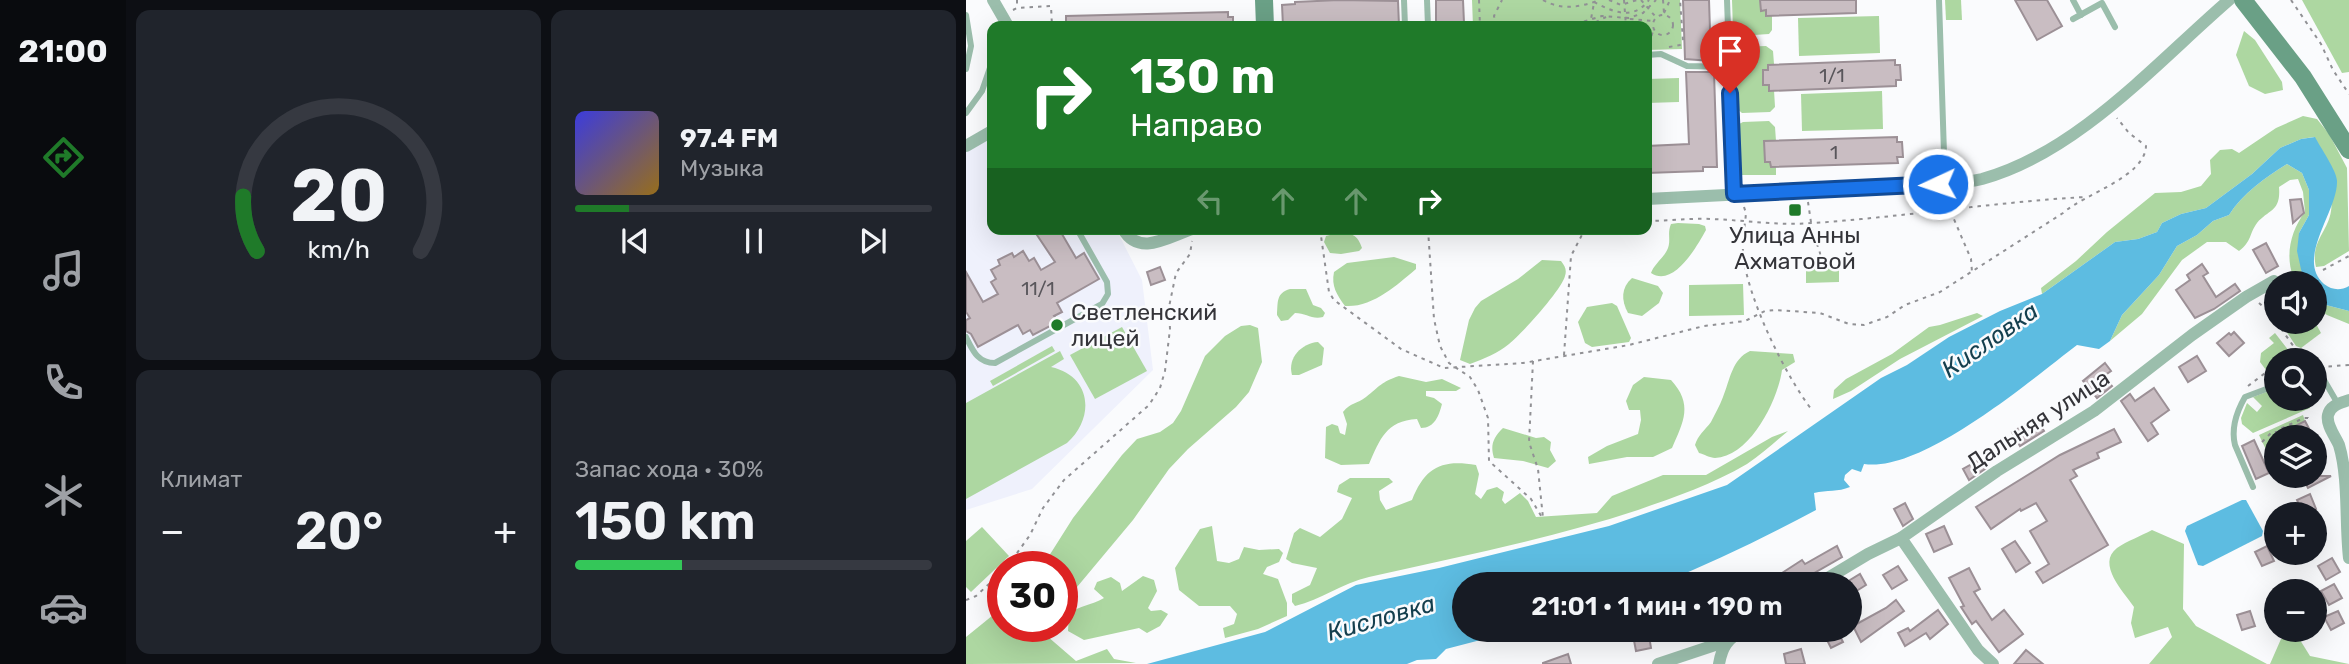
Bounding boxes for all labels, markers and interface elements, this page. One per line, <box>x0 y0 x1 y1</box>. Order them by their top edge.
pin <box>1700 21 1760 93</box>
text: 21:00 <box>18 32 108 70</box>
icon: arrive <box>1711 32 1749 70</box>
text: 130 m <box>1130 47 1275 105</box>
icon: right <box>1015 49 1106 140</box>
house number: 1/1 <box>1819 64 1845 87</box>
text: Направо <box>1130 106 1263 144</box>
text: 97.4 FM <box>680 123 778 154</box>
icon: directions <box>39 133 88 182</box>
house number: 1 <box>1830 141 1838 164</box>
position arrow <box>1901 147 1975 221</box>
text: 20 <box>290 154 387 240</box>
text: Музыка <box>680 154 764 182</box>
icon: left <box>1191 182 1229 220</box>
icon: ahead <box>1264 182 1302 220</box>
icon: ahead <box>1337 182 1375 220</box>
icon: right <box>1410 182 1448 220</box>
marker: Улица Анны Ахматовой <box>1787 202 1803 218</box>
place label: Улица Анны Ахматовой <box>1729 221 1861 275</box>
icon: previous <box>616 222 654 260</box>
icon: pause <box>735 222 773 260</box>
icon: next <box>854 222 892 260</box>
text: km/h <box>307 235 370 264</box>
icon: music <box>39 246 88 295</box>
map controls <box>2264 271 2327 642</box>
button: sound <box>2264 271 2327 334</box>
house number: 11/1 <box>1021 277 1055 300</box>
water label: Кисловка <box>1936 297 2044 383</box>
place label: Светленский лицей <box>1071 298 1217 352</box>
marker: Светленский лицей <box>1049 317 1065 333</box>
button: search <box>2264 348 2327 411</box>
icon: phone <box>39 358 88 407</box>
street label: Дальняя улица <box>1961 363 2115 477</box>
button: layers <box>2264 425 2327 488</box>
text: Запас хода · 30% <box>575 455 764 483</box>
text: Климат <box>160 465 242 493</box>
icon: climate <box>39 471 88 520</box>
text: 150 km <box>575 490 756 552</box>
text: 20° <box>295 500 383 562</box>
button: + <box>2264 502 2327 565</box>
text: − <box>160 508 185 554</box>
text: + <box>493 508 517 554</box>
speed limit sign: 30 <box>987 551 1078 642</box>
button: − <box>2264 579 2327 642</box>
icon: car <box>39 583 88 632</box>
water label: Кисловка <box>1324 589 1438 647</box>
text: 21:01 · 1 мин · 190 m <box>1531 591 1783 622</box>

